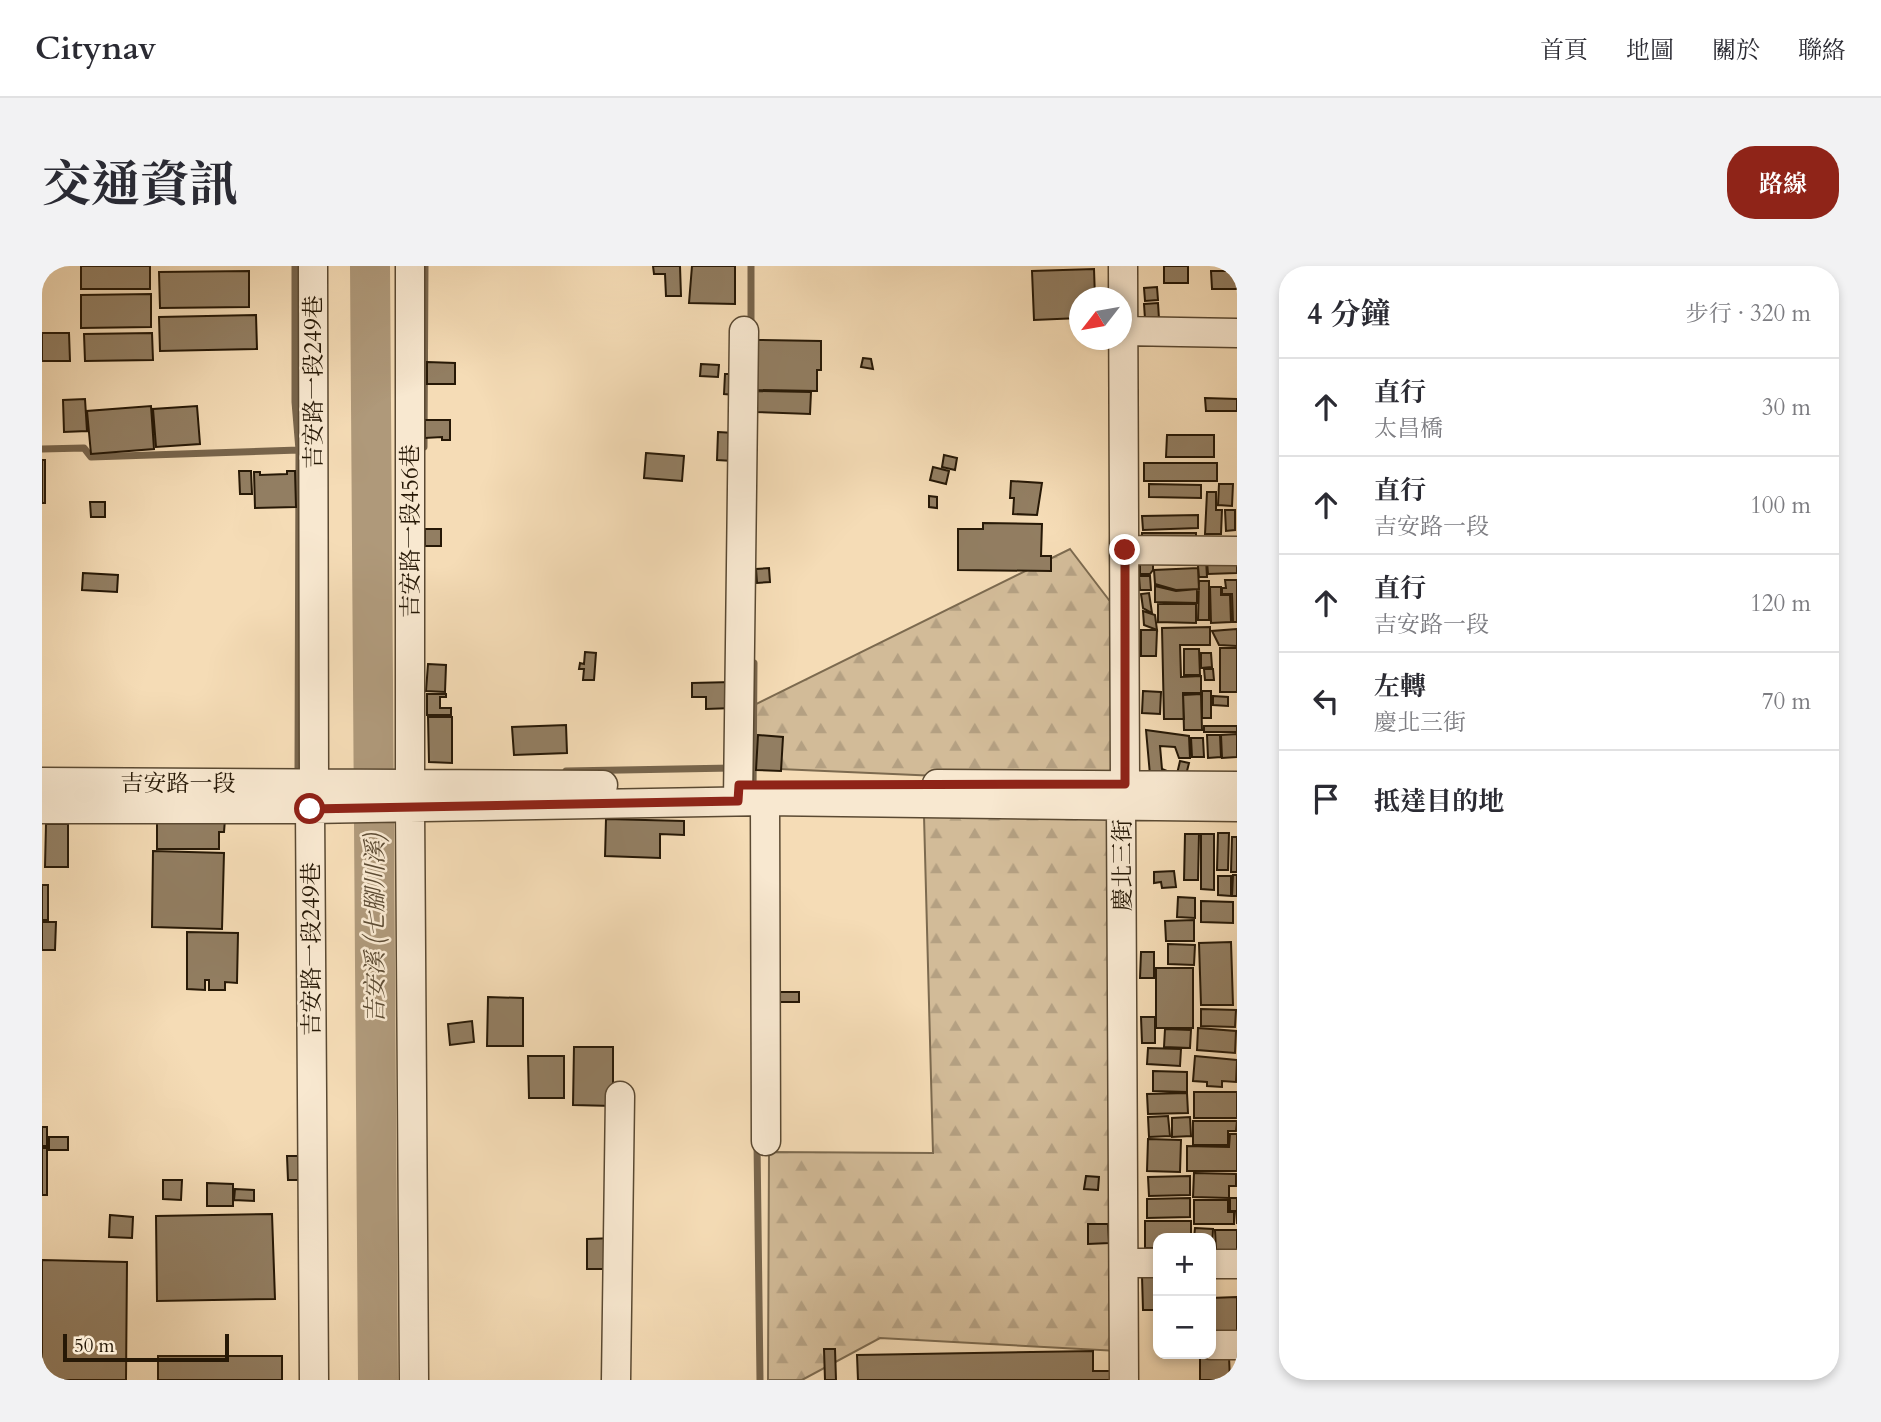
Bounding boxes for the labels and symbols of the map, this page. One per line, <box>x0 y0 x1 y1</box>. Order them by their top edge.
north arrow <box>1069 287 1132 350</box>
street label: 吉安路一段249巷 <box>298 295 329 469</box>
street label: 吉安路一段456巷 <box>395 444 426 618</box>
route end <box>1109 534 1140 565</box>
street label: 吉安路一段 <box>121 768 236 799</box>
route start <box>294 793 325 824</box>
street label: 慶北三街 <box>1107 819 1138 911</box>
water label: 吉安溪 (七腳川溪) <box>359 833 392 1023</box>
street label: 吉安路一段249巷 <box>296 862 327 1036</box>
scale bar <box>63 1331 229 1363</box>

